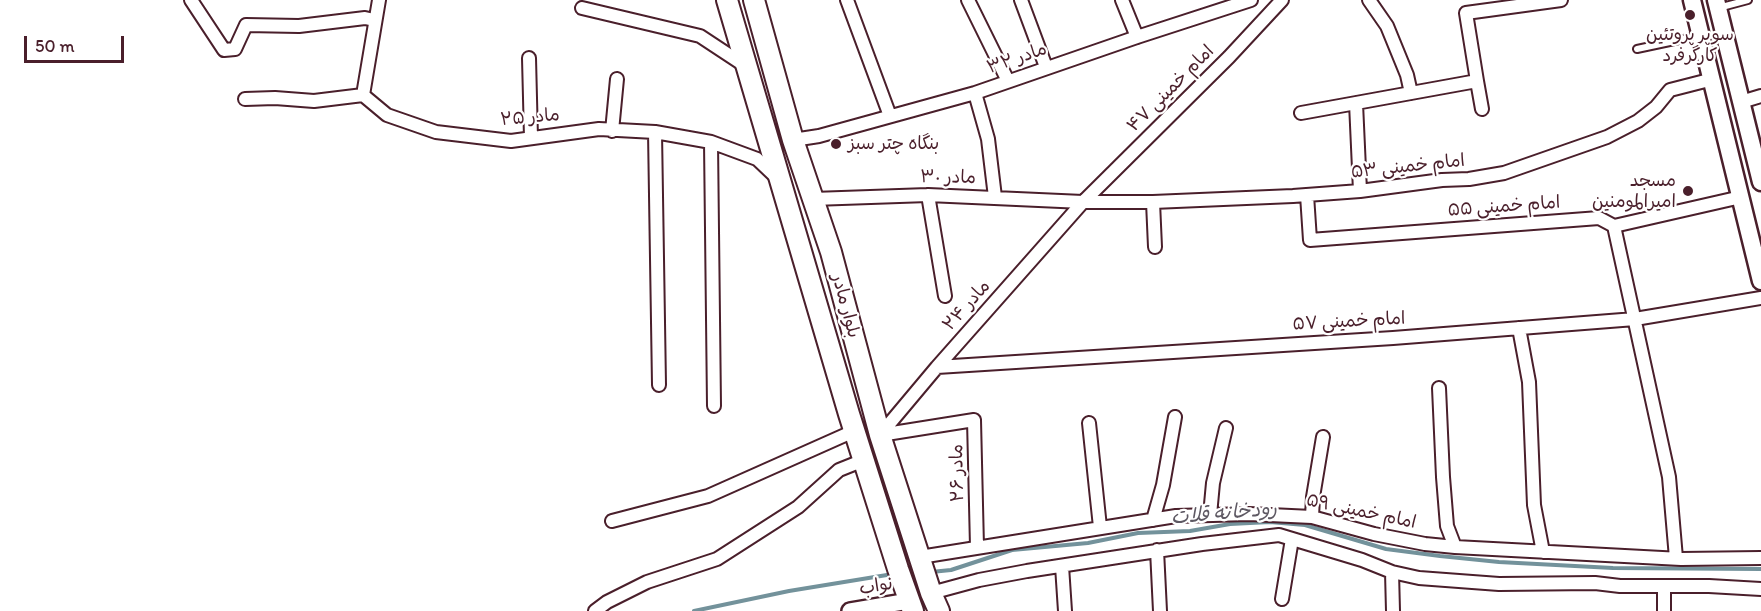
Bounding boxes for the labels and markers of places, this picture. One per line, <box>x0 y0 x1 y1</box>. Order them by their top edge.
marker: سوپر پروتئین کارگرفرد <box>1683 8 1697 22</box>
place label: سوپر پروتئین کارگرفرد <box>1646 24 1734 66</box>
place label: بنگاه چتر سبز <box>848 133 939 155</box>
marker: بنگاه چتر سبز <box>829 137 843 151</box>
place label: مسجد امیرالمومنین <box>1592 170 1676 213</box>
marker: مسجد امیرالمومنین <box>1681 184 1695 198</box>

